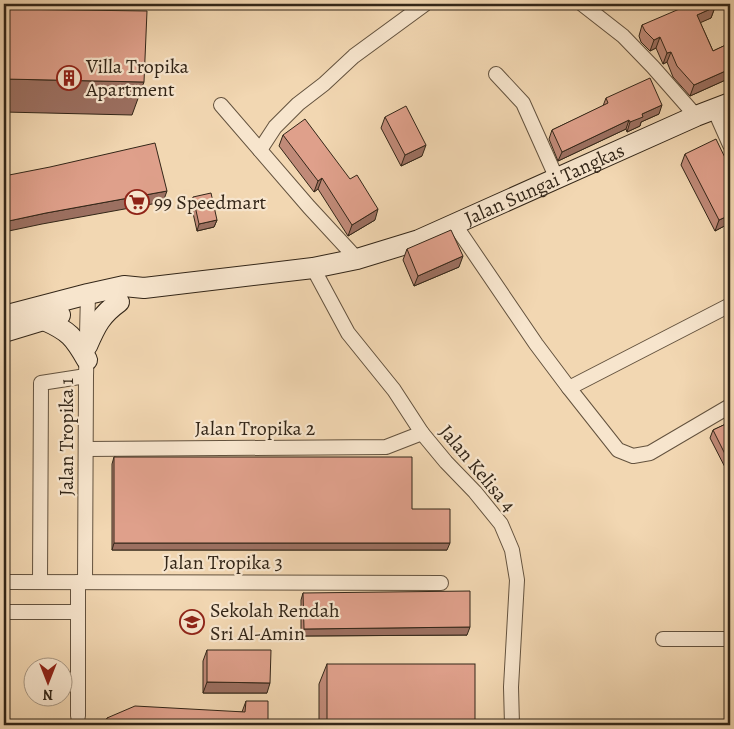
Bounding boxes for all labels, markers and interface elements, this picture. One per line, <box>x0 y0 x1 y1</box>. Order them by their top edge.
place label: Villa Tropika Apartment <box>85 53 190 103</box>
building icon: Villa Tropika Apartment <box>56 65 82 91</box>
street label: Jalan Sungai Tangkas <box>460 137 629 232</box>
supermarket icon: 99 Speedmart <box>124 189 150 215</box>
place label: 99 Speedmart <box>154 189 267 216</box>
street label: Jalan Tropika 1 <box>53 378 80 496</box>
street label: Jalan Tropika 2 <box>195 415 316 442</box>
street label: Jalan Kelisa 4 <box>433 419 522 518</box>
street label: Jalan Tropika 3 <box>163 549 283 576</box>
place label: Sekolah Rendah Sri Al-Amin <box>210 597 340 647</box>
school or university icon: Sekolah Rendah Sri Al-Amin <box>179 609 205 635</box>
north arrow <box>22 656 72 706</box>
text: N <box>43 685 53 704</box>

